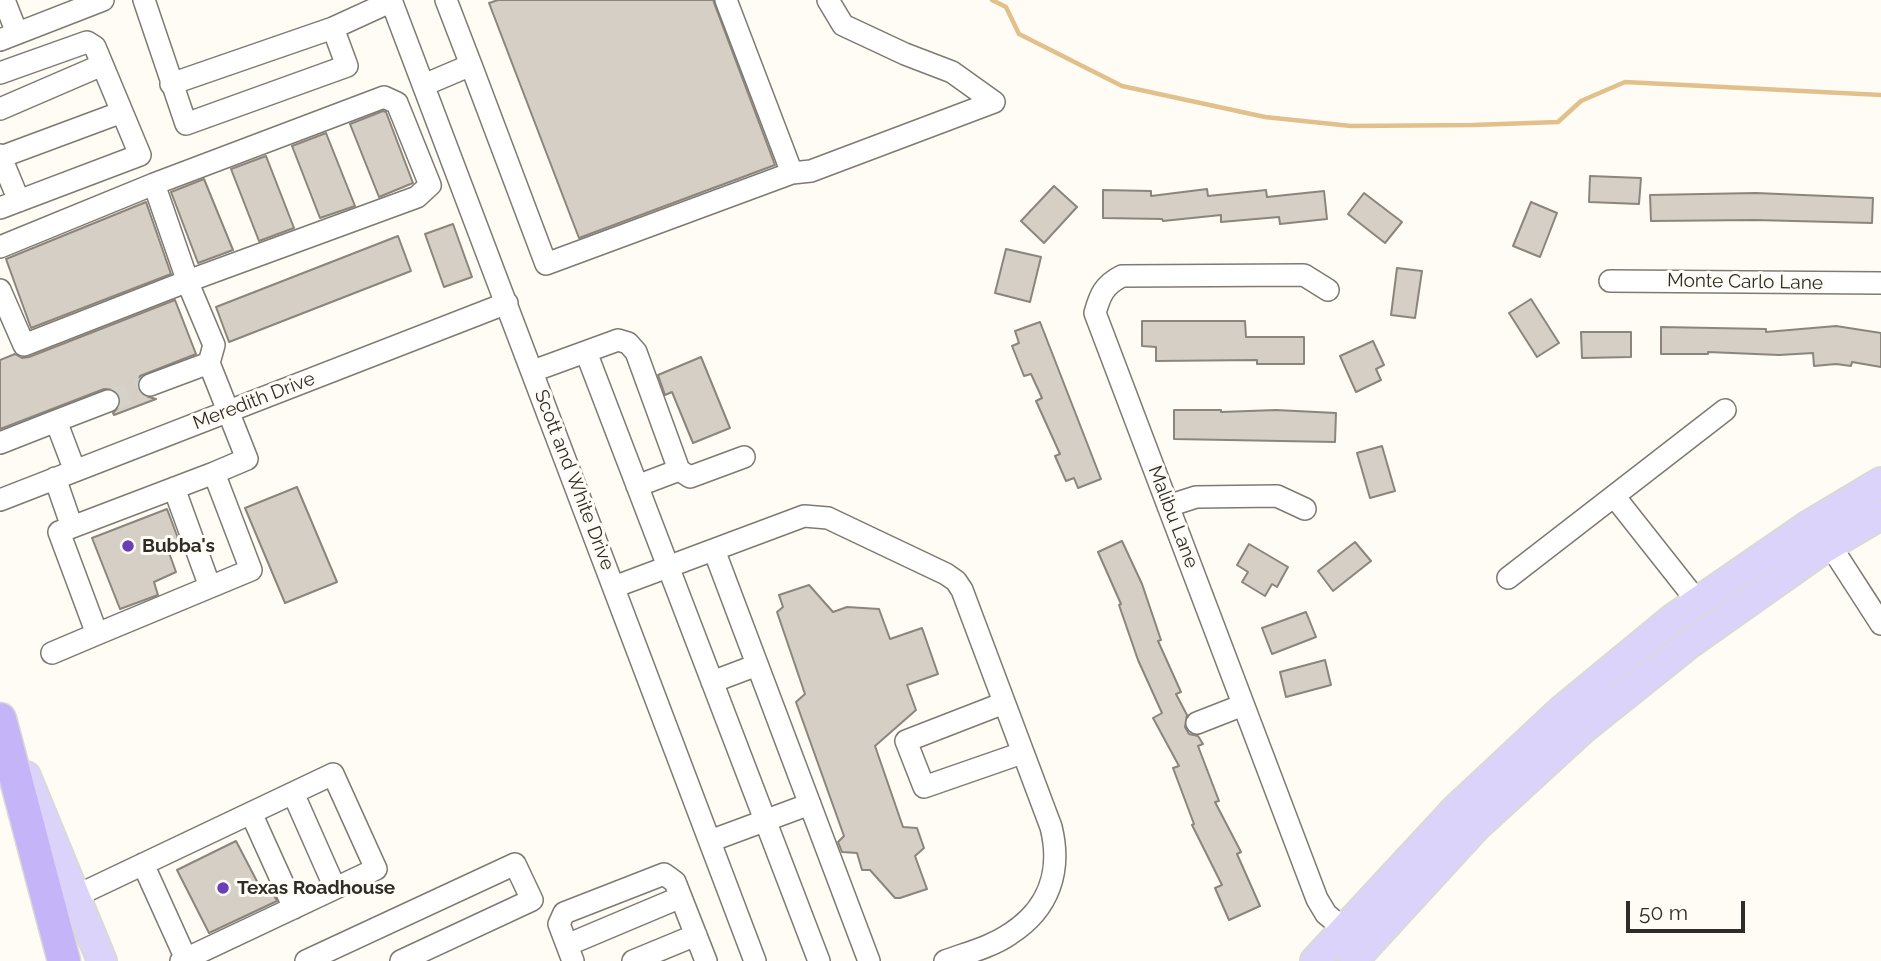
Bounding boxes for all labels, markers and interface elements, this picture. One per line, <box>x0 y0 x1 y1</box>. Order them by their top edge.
street label: Monte Carlo Lane <box>1667 269 1823 295</box>
street label: Meredith Drive <box>190 367 318 435</box>
street label: Scott and White Drive <box>529 387 619 573</box>
street label: Malibu Lane <box>1143 463 1203 571</box>
place label: Bubba's <box>142 535 215 557</box>
marker: Bubba's <box>120 538 136 554</box>
place label: Texas Roadhouse <box>237 877 395 899</box>
marker: Texas Roadhouse <box>215 880 231 896</box>
scale bar <box>1629 888 1748 932</box>
text: 50 m <box>1639 900 1688 925</box>

